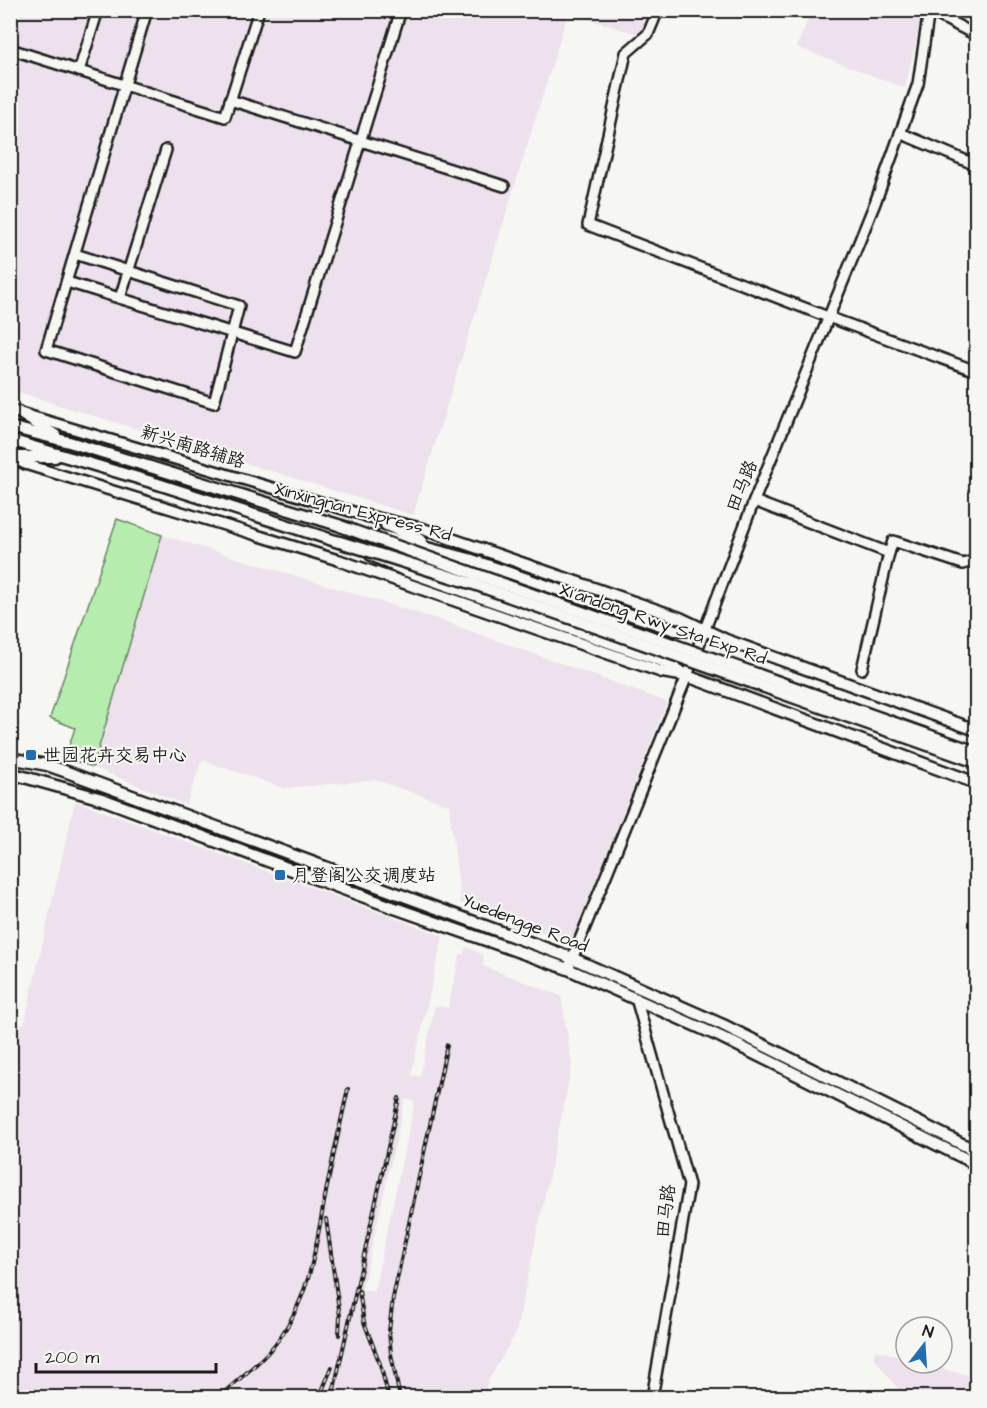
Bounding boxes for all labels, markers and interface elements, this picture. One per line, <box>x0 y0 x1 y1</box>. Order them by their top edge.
street label: 新兴南路辅路 <box>138 419 248 475</box>
street label: 田马路 <box>720 456 764 516</box>
street label: Xinxingnan Express Rd <box>271 476 454 549</box>
street label: Xi'andong Rwy Sta Exp Rd <box>556 577 770 672</box>
place label: 世园花卉交易中心 <box>43 743 187 768</box>
marker: 世园花卉交易中心 <box>24 748 38 762</box>
place label: 月登阁公交调度站 <box>292 863 436 888</box>
marker: 月登阁公交调度站 <box>273 868 287 882</box>
street label: Yuedengge Road <box>458 887 592 959</box>
street label: 田马路 <box>650 1183 682 1239</box>
north arrow <box>894 1315 954 1375</box>
text: N <box>920 1320 936 1344</box>
scale bar <box>36 1336 216 1374</box>
text: 200 m <box>45 1345 99 1370</box>

